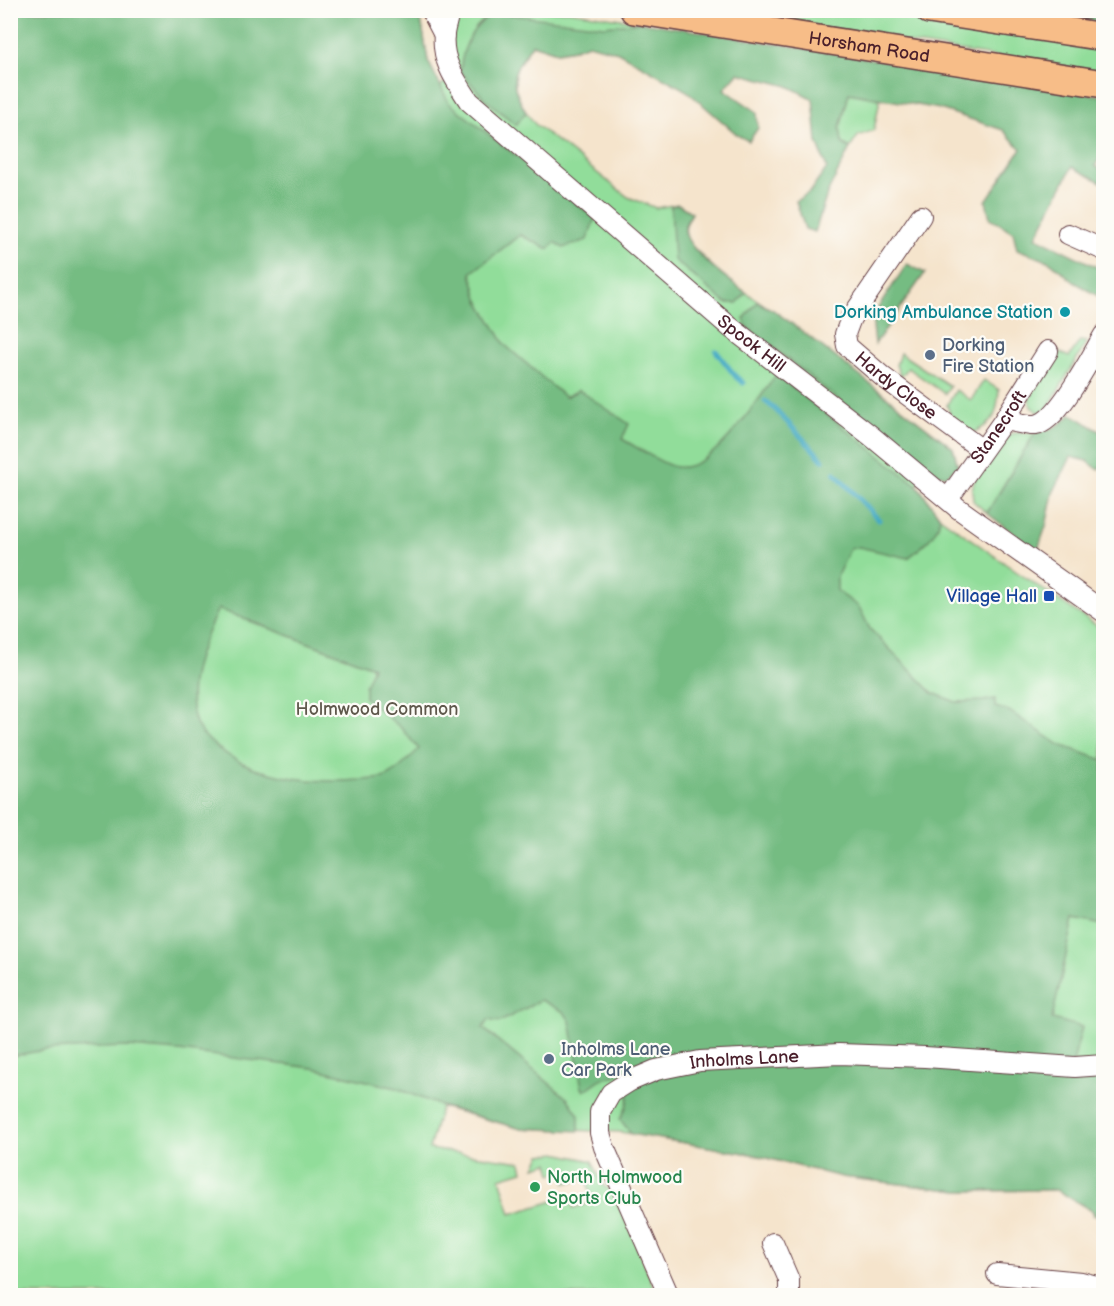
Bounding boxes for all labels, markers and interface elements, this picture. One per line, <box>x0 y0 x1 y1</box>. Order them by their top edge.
street label: Horsham Road <box>807 27 931 67</box>
place label: Dorking Ambulance Station <box>834 302 1053 323</box>
marker: Dorking Ambulance Station <box>1058 305 1072 319</box>
street label: Spook Hill <box>713 310 790 377</box>
place label: Dorking Fire Station <box>942 335 1034 377</box>
street label: Hardy Close <box>851 347 942 424</box>
marker: Dorking Fire Station <box>923 348 937 362</box>
street label: Stanecroft <box>966 386 1031 468</box>
place label: Village Hall <box>946 586 1037 607</box>
marker: Village Hall <box>1042 589 1056 603</box>
park label: Holmwood Common <box>296 699 458 720</box>
place label: Inholms Lane Car Park <box>561 1039 671 1081</box>
street label: Inholms Lane <box>688 1046 800 1073</box>
marker: Inholms Lane Car Park <box>542 1052 556 1066</box>
place label: North Holmwood Sports Club <box>547 1167 683 1209</box>
marker: North Holmwood Sports Club <box>528 1180 542 1194</box>

